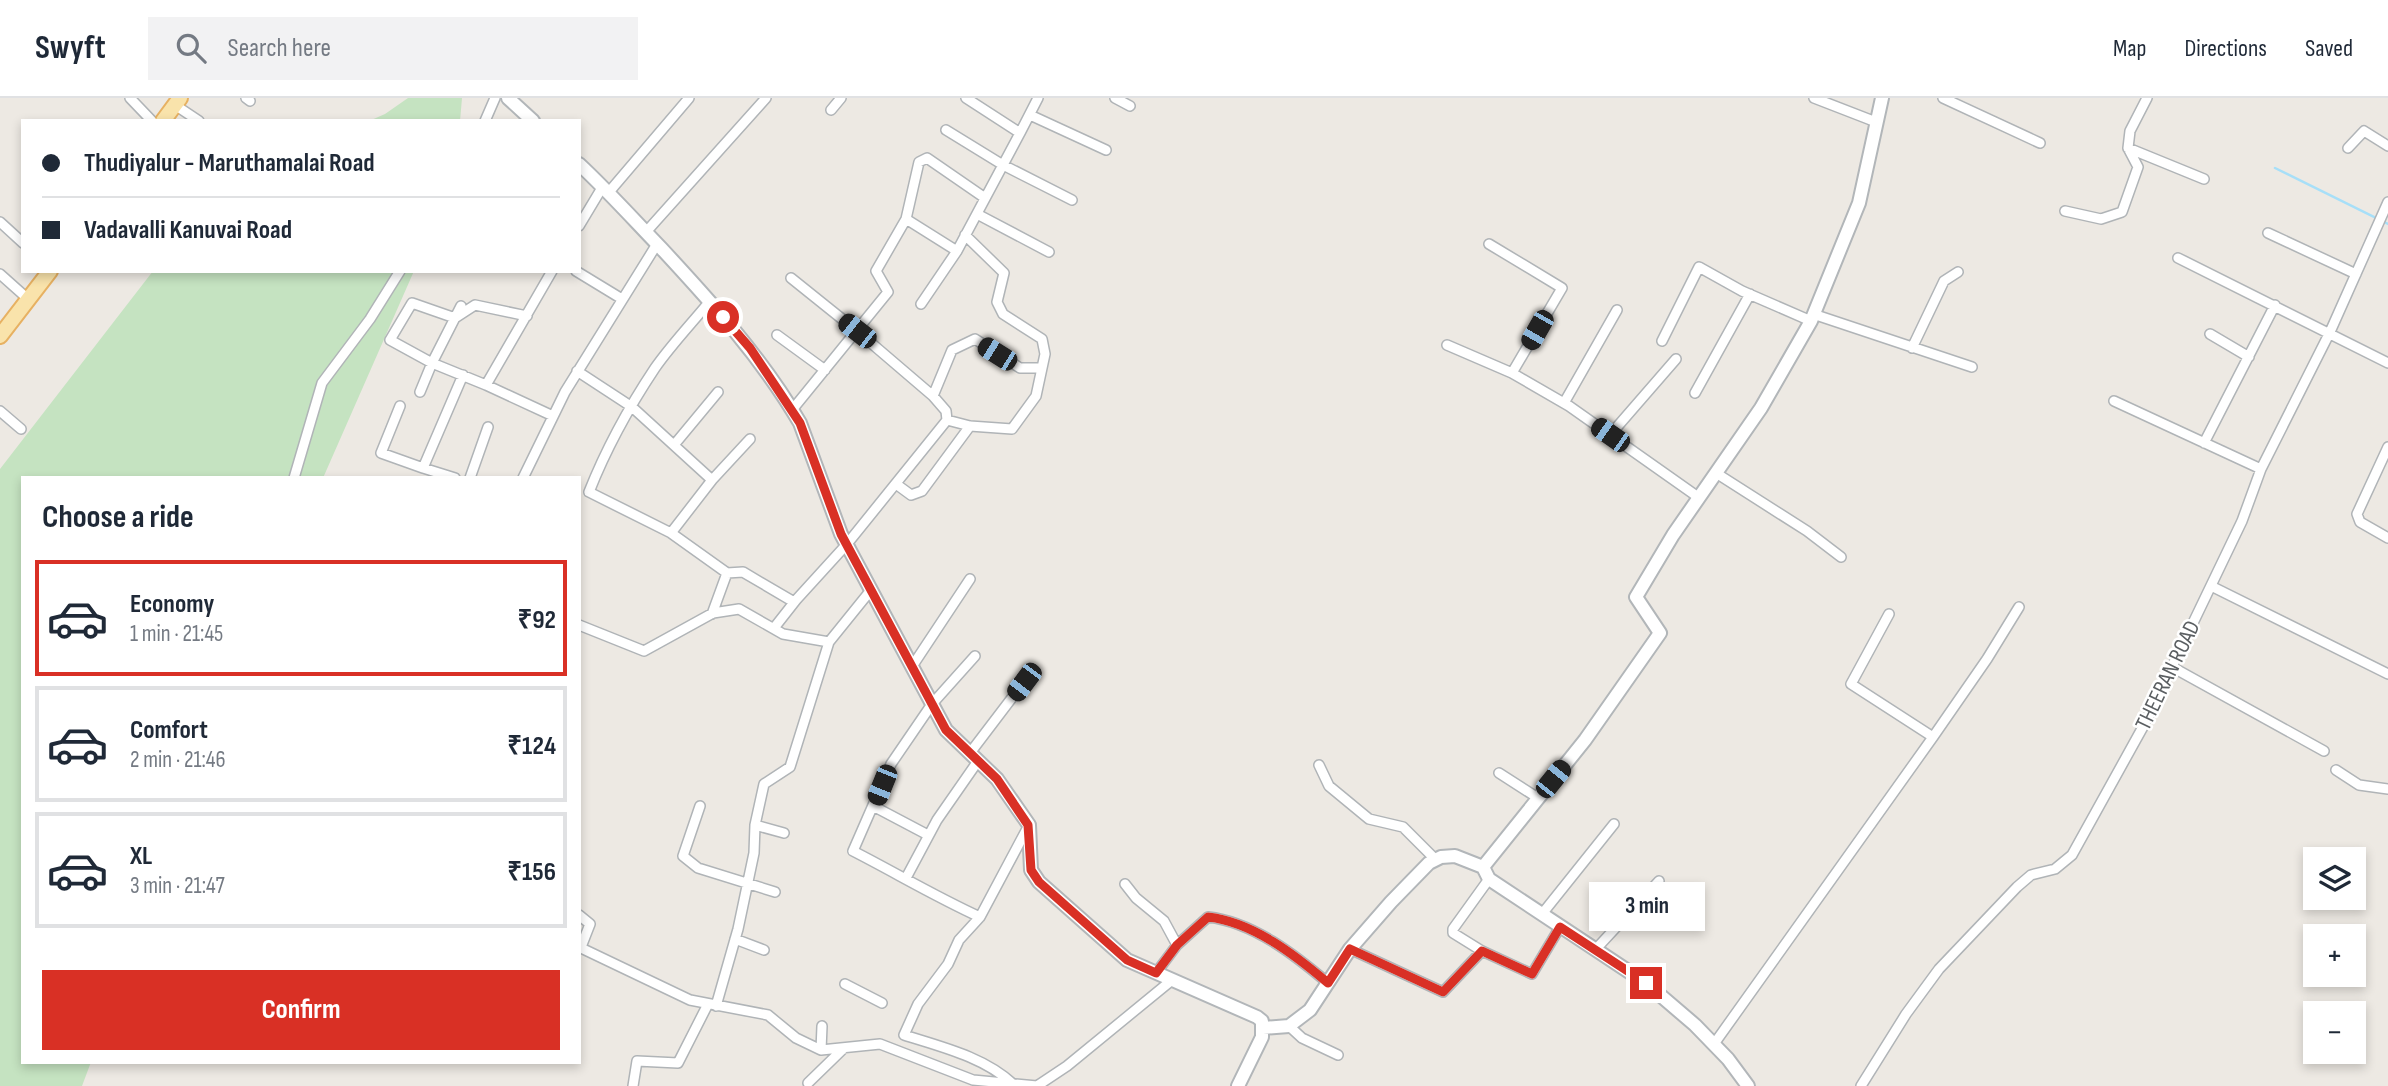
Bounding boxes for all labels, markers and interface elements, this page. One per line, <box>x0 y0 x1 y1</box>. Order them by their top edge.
search box <box>148 17 638 80</box>
text: Swyft <box>35 28 106 68</box>
icon: search <box>172 29 210 67</box>
text: Search here <box>228 33 331 64</box>
text: Map <box>2113 34 2146 63</box>
text: Directions <box>2184 34 2267 63</box>
text: Saved <box>2305 34 2353 63</box>
text: Thudiyalur - Maruthamalai Road <box>84 148 375 179</box>
text: Vadavalli Kanuvai Road <box>84 215 292 246</box>
route start <box>707 301 739 333</box>
car <box>1518 307 1557 353</box>
car <box>834 310 881 352</box>
car <box>974 334 1021 374</box>
car <box>1587 414 1634 456</box>
text: Choose a ride <box>42 498 194 537</box>
icon: car <box>46 587 109 650</box>
text: Economy <box>130 589 214 620</box>
text: ₹92 <box>517 605 556 636</box>
street label: THEERAN ROAD <box>2129 616 2206 735</box>
text: 1 min · 21:45 <box>130 620 223 648</box>
car <box>1003 659 1046 705</box>
icon: car <box>46 713 109 776</box>
text: Comfort <box>130 715 208 746</box>
text: ₹124 <box>507 731 556 762</box>
text: 2 min · 21:46 <box>130 746 226 774</box>
car <box>1532 756 1575 802</box>
car <box>865 762 900 808</box>
icon: car <box>46 839 109 902</box>
text: XL <box>130 841 152 872</box>
map controls <box>2303 847 2366 1064</box>
button: layers <box>2303 847 2366 910</box>
text: ₹156 <box>507 857 556 888</box>
text: 3 min · 21:47 <box>130 872 225 900</box>
callout: 3 min <box>1588 882 1704 930</box>
text: 3 min <box>1625 892 1669 920</box>
button: + <box>2303 924 2366 987</box>
route end <box>1630 967 1662 999</box>
button: Confirm <box>42 970 560 1050</box>
button: − <box>2303 1001 2366 1064</box>

